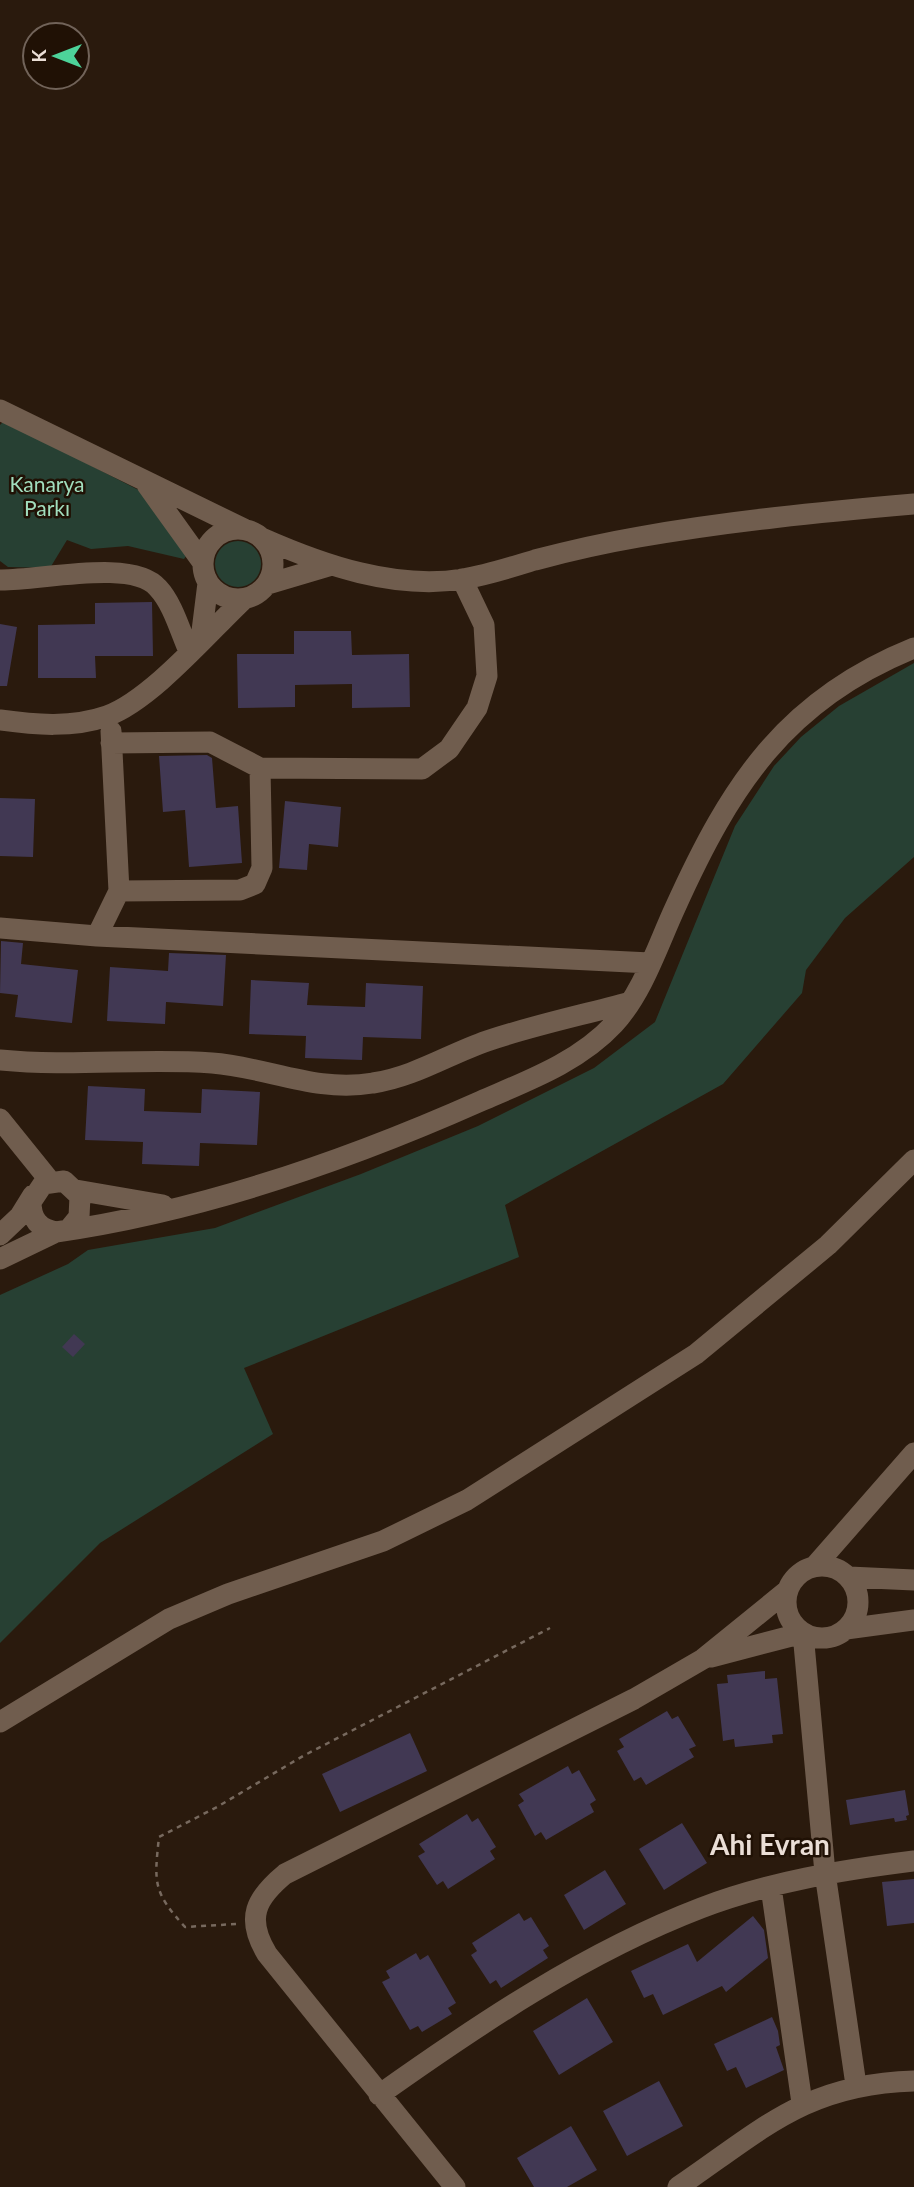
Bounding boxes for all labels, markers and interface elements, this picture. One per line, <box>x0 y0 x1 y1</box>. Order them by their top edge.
north arrow <box>21 21 91 91</box>
text: K <box>27 49 50 63</box>
park label: Kanarya Parkı <box>9 471 85 520</box>
district label: Ahi Evran <box>709 1827 830 1861</box>

